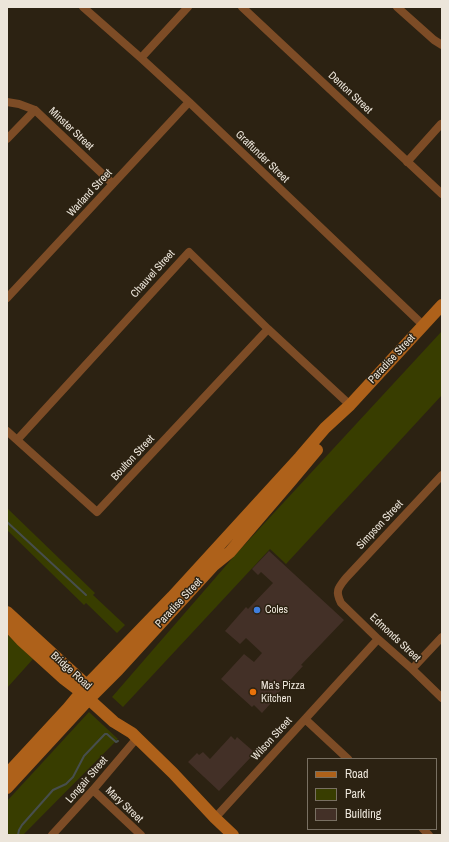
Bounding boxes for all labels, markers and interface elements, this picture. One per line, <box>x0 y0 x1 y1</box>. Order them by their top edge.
street label: Denton Street <box>325 69 375 117</box>
street label: Minster Street <box>46 105 96 153</box>
street label: Graffunder Street <box>232 128 292 186</box>
street label: Warland Street <box>65 167 115 219</box>
street label: Chauvel Street <box>128 247 178 301</box>
street label: Paradise Street <box>366 332 418 386</box>
street label: Boulton Street <box>109 433 157 483</box>
street label: Simpson Street <box>354 498 406 552</box>
street label: Paradise Street <box>153 576 205 630</box>
place label: Coles <box>265 603 288 617</box>
marker: Coles <box>252 605 262 615</box>
street label: Edmonds Street <box>367 611 423 665</box>
street label: Bridge Road <box>48 649 94 693</box>
place label: Ma's Pizza Kitchen <box>261 679 305 705</box>
marker: Ma's Pizza Kitchen <box>248 687 258 697</box>
street label: Wilson Street <box>249 714 295 764</box>
street label: Longair Street <box>63 754 111 806</box>
legend <box>307 758 437 830</box>
text: Road <box>345 766 369 782</box>
street label: Mary Street <box>102 784 146 826</box>
text: Park <box>345 786 365 802</box>
text: Building <box>345 806 381 822</box>

